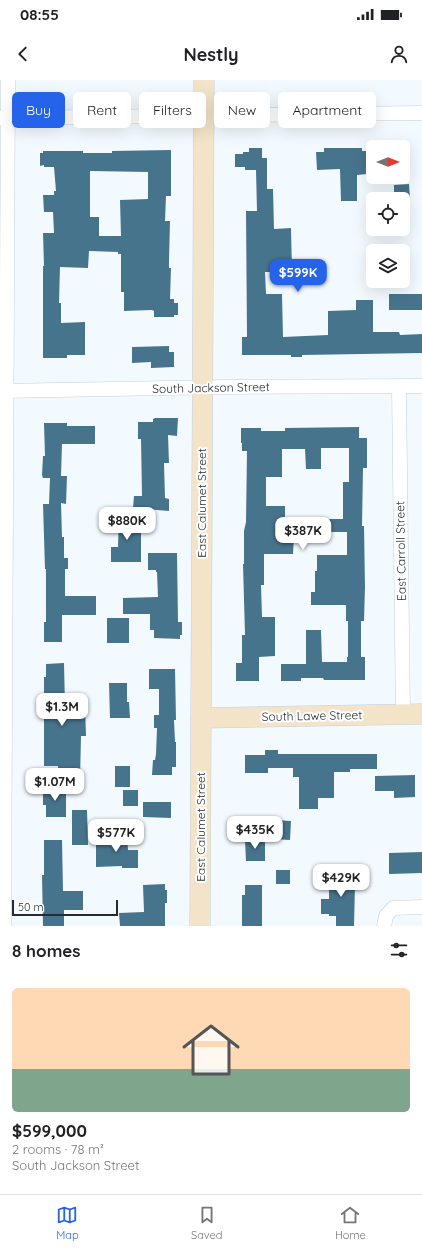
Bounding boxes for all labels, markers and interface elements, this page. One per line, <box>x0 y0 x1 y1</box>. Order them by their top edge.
text: 08:55 <box>20 5 59 24</box>
icon: back <box>12 43 34 65</box>
text: Nestly <box>183 43 239 66</box>
icon: person <box>388 43 410 65</box>
chip: Buy <box>12 92 65 128</box>
chip: Rent <box>73 92 131 128</box>
chip: Filters <box>139 92 206 128</box>
chip: New <box>214 92 270 128</box>
chip: Apartment <box>278 92 376 128</box>
north arrow <box>366 140 410 184</box>
map controls <box>366 140 410 288</box>
button: locate <box>366 192 410 236</box>
button: layers <box>366 244 410 288</box>
pin: $599K <box>270 259 326 293</box>
text: $599K <box>279 264 317 280</box>
street label: South Jackson Street <box>152 379 270 396</box>
street label: East Calumet Street <box>194 448 209 558</box>
street label: East Carroll Street <box>392 501 409 601</box>
pin: $880K <box>99 507 155 541</box>
text: $880K <box>108 512 146 528</box>
pin: $387K <box>275 517 331 551</box>
text: $387K <box>284 522 322 538</box>
pin: $1.3M <box>34 693 90 727</box>
text: $1.3M <box>45 698 79 714</box>
street label: South Lawe Street <box>262 707 362 724</box>
pin: $1.07M <box>22 768 88 802</box>
street label: East Calumet Street <box>193 772 208 882</box>
text: $1.07M <box>34 773 76 789</box>
pin: $435K <box>227 816 283 850</box>
pin: $577K <box>88 819 144 853</box>
text: $435K <box>236 821 274 837</box>
text: $577K <box>97 824 135 840</box>
pin: $429K <box>313 864 369 898</box>
text: $429K <box>322 869 360 885</box>
scale bar <box>12 898 118 917</box>
text: 50 m <box>18 900 44 914</box>
icon: filters <box>388 939 410 961</box>
text: 8 homes <box>12 940 81 961</box>
icon: home <box>175 1014 247 1086</box>
text: $599,000 <box>12 1120 87 1141</box>
text: 2 rooms · 78 m² <box>12 1141 104 1157</box>
text: South Jackson Street <box>12 1157 139 1173</box>
tab: Map <box>56 1204 79 1242</box>
tab: Saved <box>191 1204 222 1242</box>
tab: Home <box>335 1204 366 1242</box>

